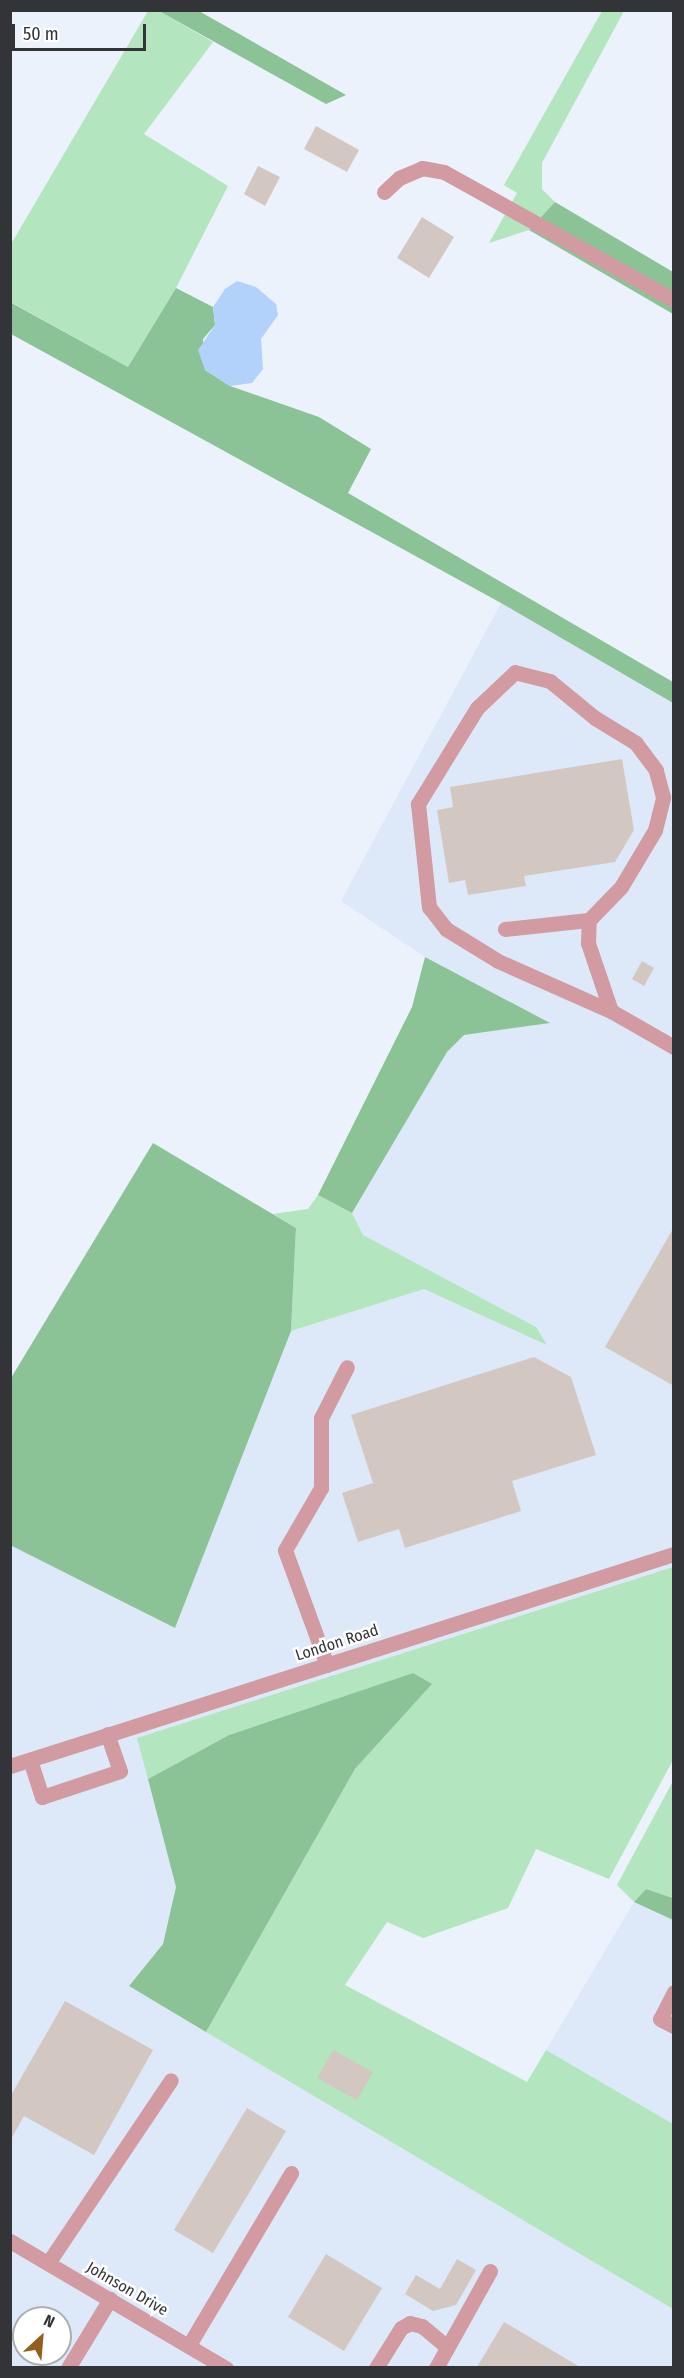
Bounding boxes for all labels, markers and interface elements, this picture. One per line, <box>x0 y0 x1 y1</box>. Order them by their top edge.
scale bar <box>15 12 148 50</box>
text: 50 m <box>23 23 59 45</box>
street label: London Road <box>293 1621 381 1665</box>
street label: Johnson Drive <box>83 2258 171 2320</box>
north arrow <box>12 2306 72 2366</box>
text: N <box>41 2311 58 2332</box>

